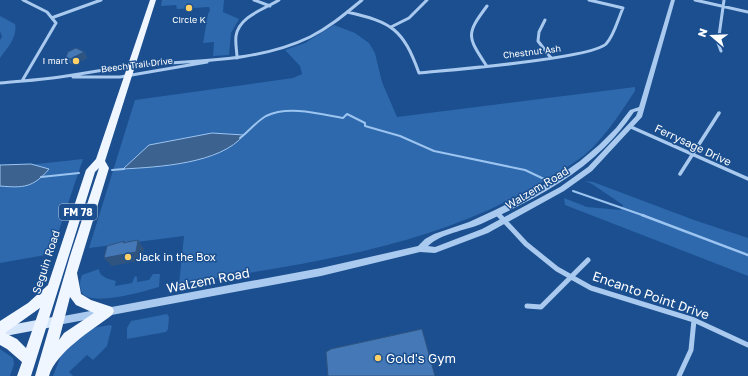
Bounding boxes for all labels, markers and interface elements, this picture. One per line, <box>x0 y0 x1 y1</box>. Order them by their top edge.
marker: Circle K <box>184 3 194 13</box>
place label: Circle K <box>172 14 206 25</box>
north arrow <box>692 16 732 56</box>
text: N <box>695 27 710 39</box>
street label: Chestnut Ash <box>502 42 562 61</box>
place label: I mart <box>43 55 68 66</box>
street label: Beech Trail Drive <box>100 55 173 74</box>
marker: I mart <box>71 56 81 66</box>
street label: Ferrysage Drive <box>653 121 734 168</box>
street label: Walzem Road <box>503 164 571 212</box>
road number: FM 78 <box>59 204 97 220</box>
street label: Seguin Road <box>29 228 62 295</box>
place label: Jack in the Box <box>136 250 216 263</box>
marker: Jack in the Box <box>123 252 133 262</box>
street label: Walzem Road <box>165 264 251 296</box>
street label: Encanto Point Drive <box>590 267 712 323</box>
place label: Gold's Gym <box>386 350 456 366</box>
marker: Gold's Gym <box>373 353 383 363</box>

